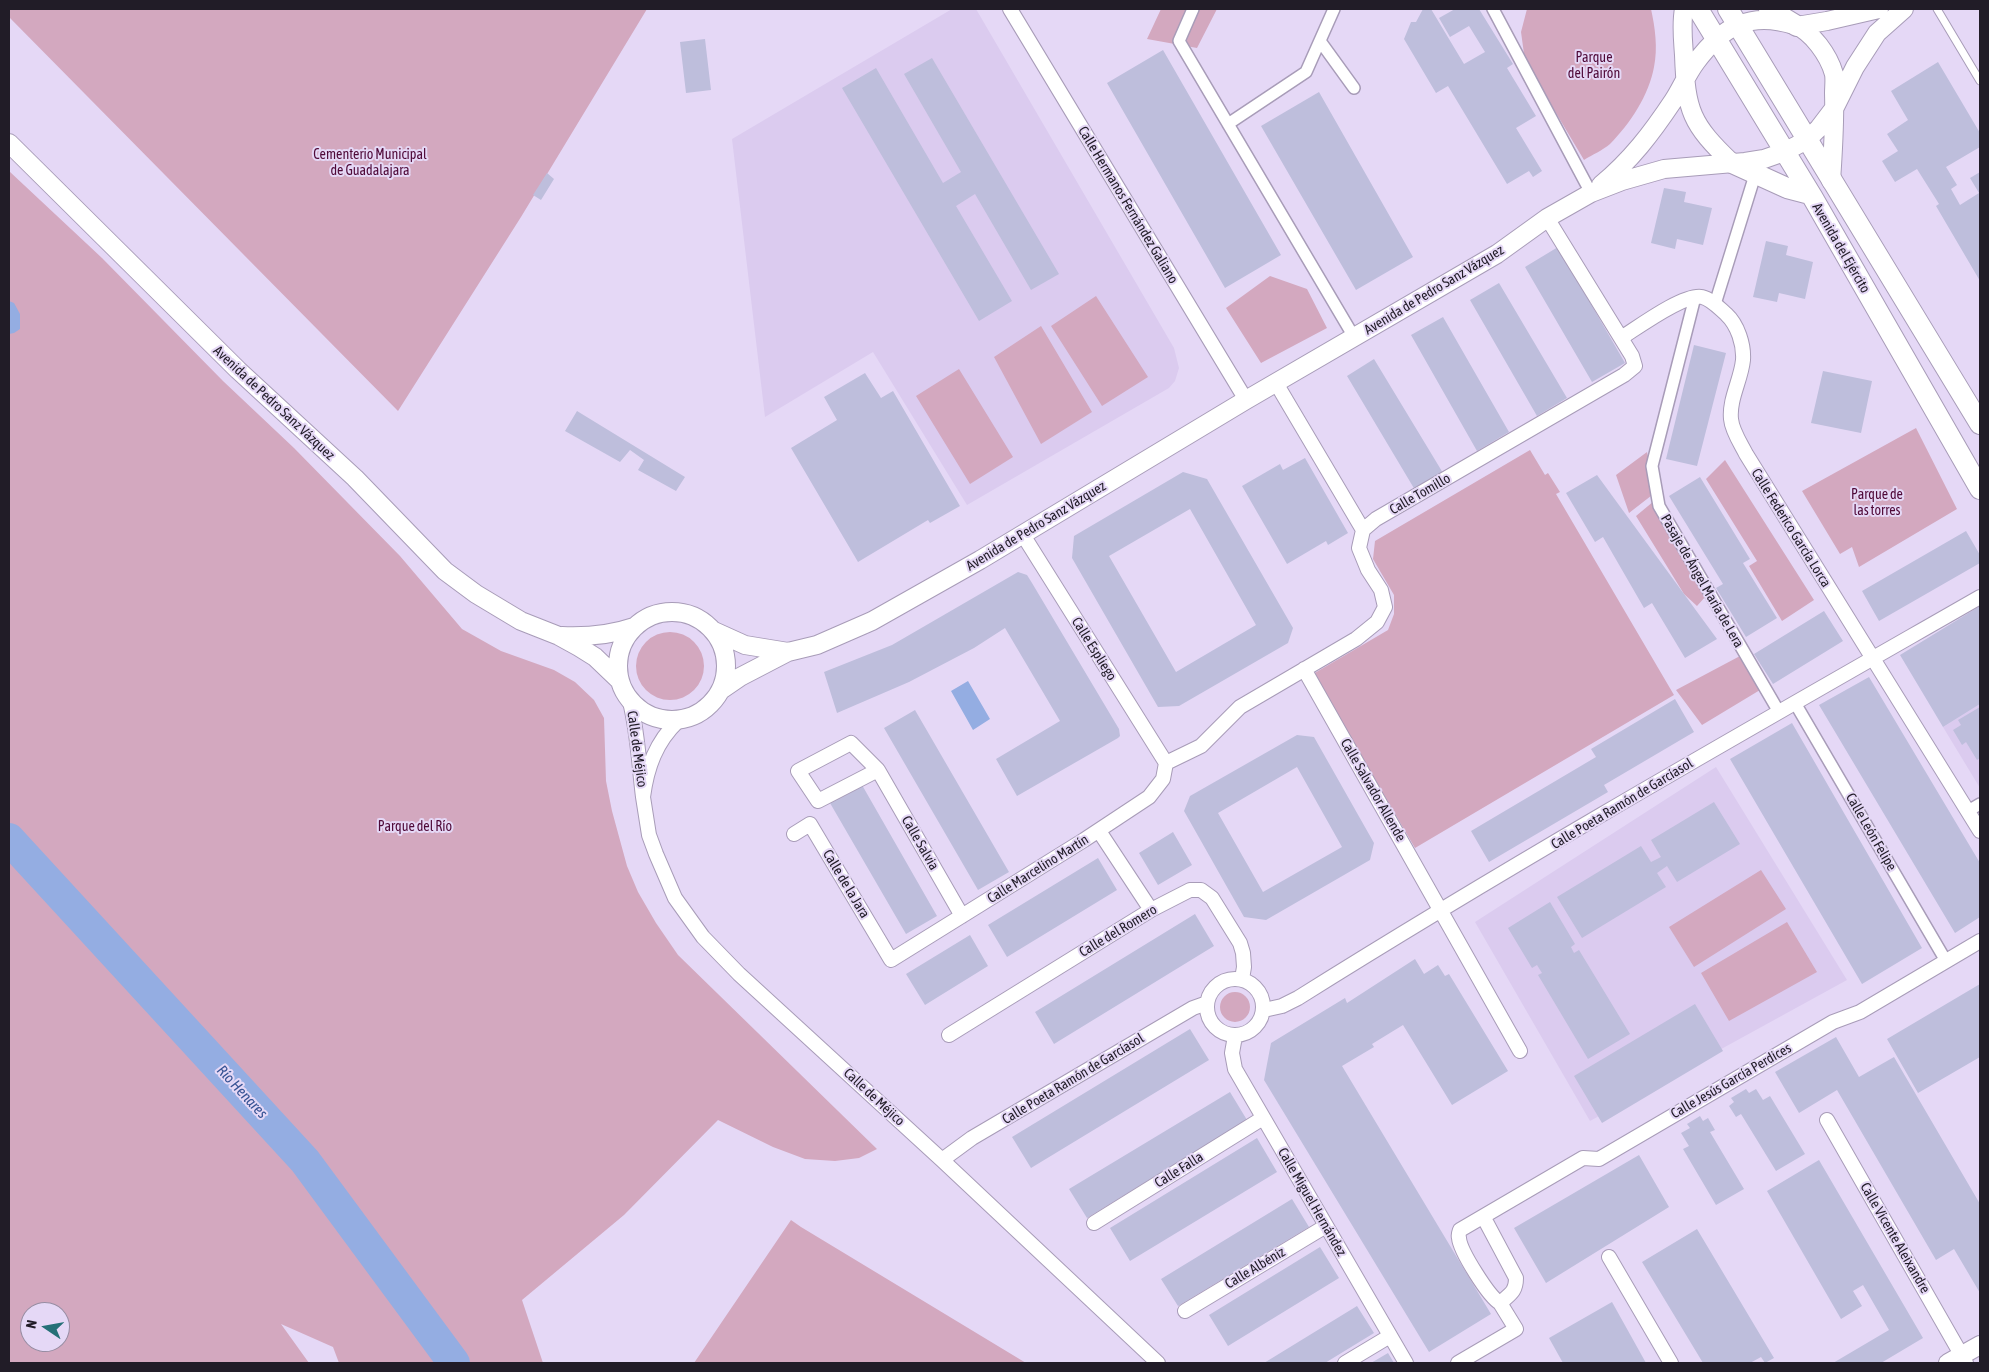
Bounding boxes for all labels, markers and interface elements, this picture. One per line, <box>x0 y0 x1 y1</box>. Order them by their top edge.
park label: Parque del Pairón <box>1568 50 1620 82</box>
street label: Calle Hermanos Fernández Galiano <box>1074 123 1182 287</box>
park label: Cementerio Municipal de Guadalajara <box>313 147 427 180</box>
street label: Avenida del Ejército <box>1808 200 1874 296</box>
street label: Avenida de Pedro Sanz Vázquez <box>1361 242 1507 338</box>
street label: Avenida de Pedro Sanz Vázquez <box>210 342 338 464</box>
street label: Calle Federico García Lorca <box>1748 466 1834 590</box>
street label: Calle Tomillo <box>1387 470 1453 518</box>
street label: Avenida de Pedro Sanz Vázquez <box>963 478 1109 574</box>
park label: Parque de las torres <box>1851 487 1903 520</box>
street label: Pasaje de Ángel María de Lera <box>1657 511 1747 651</box>
street label: Calle Espliego <box>1068 614 1120 684</box>
street label: Calle de Méjico <box>623 710 651 788</box>
street label: Calle Salvador Allende <box>1337 736 1409 844</box>
street label: Calle Poeta Ramón de Garcíasol <box>1548 755 1696 853</box>
street label: Calle León Felipe <box>1842 790 1900 874</box>
street label: Calle Salvia <box>898 813 942 873</box>
park label: Parque del Río <box>378 819 452 835</box>
street label: Calle Marcelino Martín <box>984 831 1092 907</box>
street label: Calle de la Jara <box>819 847 873 921</box>
street label: Calle del Romero <box>1076 901 1160 961</box>
street label: Calle Poeta Ramón de Garcíasol <box>999 1030 1147 1128</box>
street label: Calle Jesús García Perdices <box>1668 1040 1794 1122</box>
water label: Río Henares <box>213 1062 271 1122</box>
street label: Calle de Méjico <box>840 1065 908 1129</box>
street label: Calle Miguel Hernández <box>1274 1145 1350 1259</box>
street label: Calle Falla <box>1152 1149 1206 1191</box>
street label: Calle Vicente Aleixandre <box>1856 1180 1934 1296</box>
street label: Calle Albéniz <box>1222 1244 1288 1292</box>
north arrow <box>20 1302 70 1352</box>
text: N <box>23 1318 40 1330</box>

